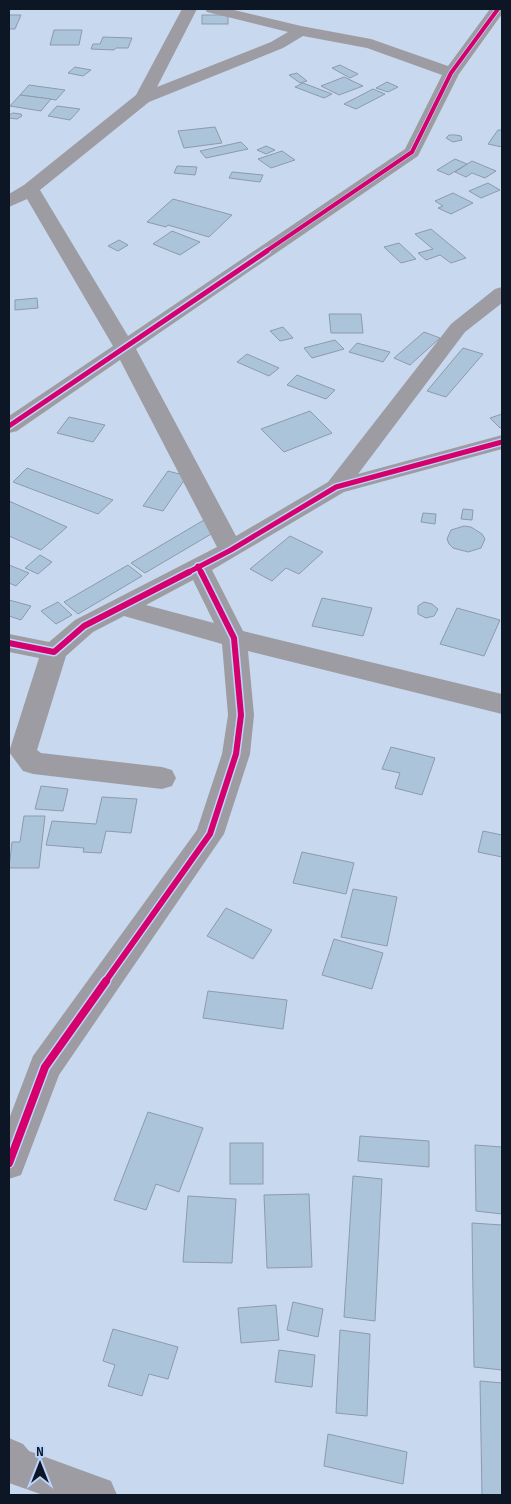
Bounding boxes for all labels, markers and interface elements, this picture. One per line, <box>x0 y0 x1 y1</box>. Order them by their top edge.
north arrow <box>15 1439 65 1489</box>
text: N <box>36 1443 44 1460</box>

